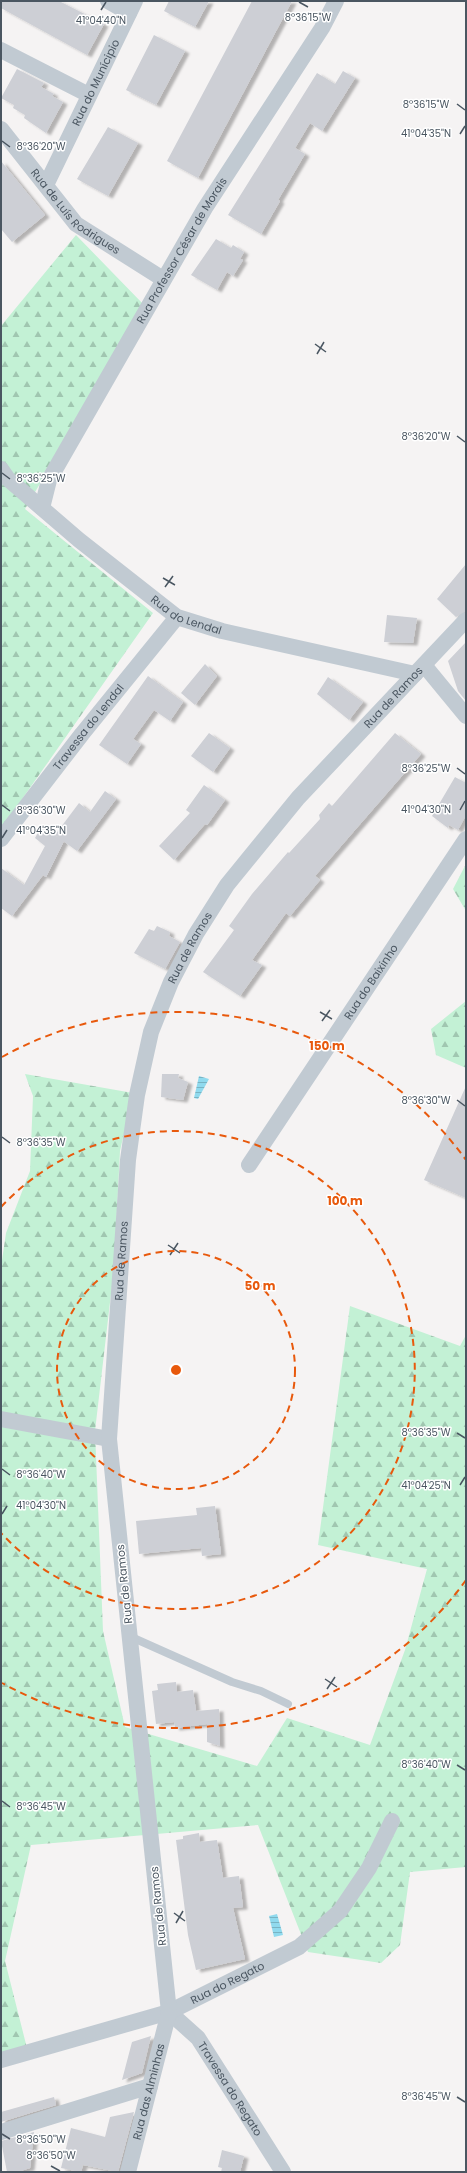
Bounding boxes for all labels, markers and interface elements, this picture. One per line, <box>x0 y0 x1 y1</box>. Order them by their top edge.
text: 8°36'15"W <box>285 10 331 25</box>
text: 41°04'40"N <box>76 13 126 28</box>
street label: Rua do Munícipio <box>68 36 123 128</box>
text: 8°36'15"W <box>403 97 449 112</box>
text: 41°04'35"N <box>401 126 451 141</box>
text: 8°36'20"W <box>17 139 66 154</box>
street label: Rua de Luís Rodrigues <box>27 165 123 258</box>
street label: Rua Professor César de Morais <box>132 174 231 326</box>
text: 8°36'20"W <box>402 429 451 444</box>
text: 8°36'25"W <box>17 471 66 486</box>
street label: Rua do Lendal <box>147 591 224 638</box>
street label: Rua de Ramos <box>360 663 426 732</box>
street label: Travessa do Lendal <box>49 681 128 773</box>
text: 8°36'25"W <box>402 761 451 776</box>
text: 41°04'30"N <box>401 802 451 817</box>
text: 8°36'30"W <box>16 803 66 818</box>
text: 41°04'35"N <box>16 823 66 838</box>
street label: Rua de Ramos <box>164 909 216 986</box>
street label: Rua do Baixinho <box>340 941 402 1023</box>
text: 150 m <box>309 1037 345 1054</box>
text: 8°36'30"W <box>401 1093 451 1108</box>
text: 8°36'35"W <box>16 1135 66 1150</box>
text: 100 m <box>327 1192 363 1209</box>
street label: Rua de Ramos <box>110 1220 132 1301</box>
text: 50 m <box>245 1277 276 1294</box>
centre of rings <box>169 1363 183 1377</box>
text: 8°36'35"W <box>401 1425 451 1440</box>
text: 8°36'40"W <box>16 1467 66 1482</box>
text: 41°04'25"N <box>401 1478 451 1493</box>
text: 41°04'30"N <box>16 1498 66 1513</box>
street label: Rua de Ramos <box>112 1543 136 1624</box>
text: 8°36'40"W <box>401 1757 451 1772</box>
text: 8°36'45"W <box>16 1799 66 1814</box>
street label: Rua de Ramos <box>146 1865 170 1946</box>
street label: Rua do Regato <box>188 1958 267 2008</box>
street label: Travessa do Regato <box>194 2038 266 2139</box>
street label: Rua das Alminhas <box>129 2041 169 2142</box>
text: 8°36'45"W <box>401 2089 451 2104</box>
text: 8°36'50"W <box>16 2132 66 2147</box>
text: 8°36'50"W <box>26 2148 76 2163</box>

